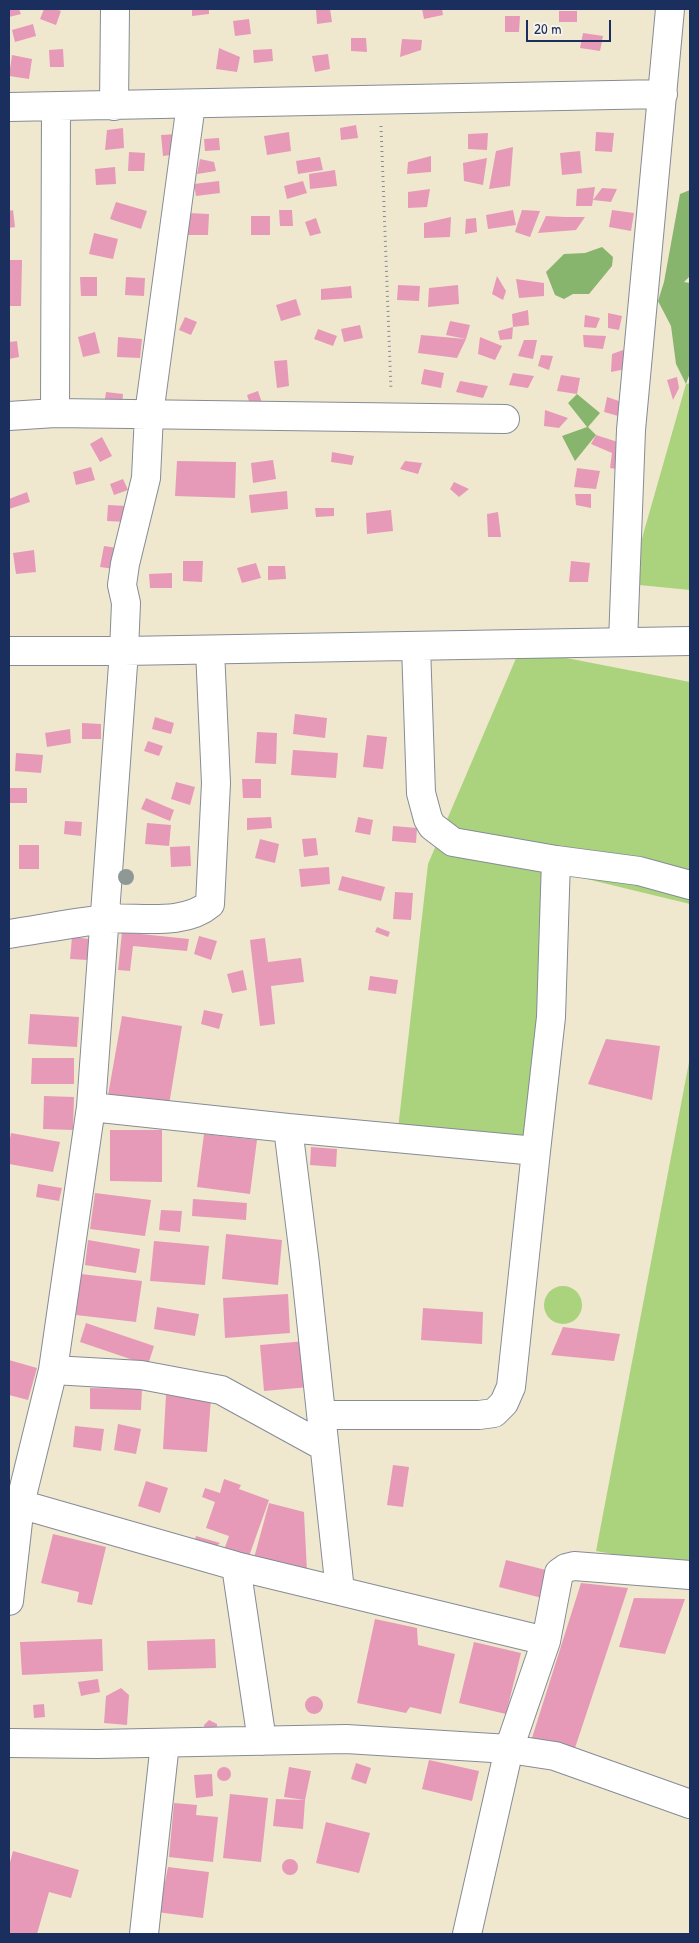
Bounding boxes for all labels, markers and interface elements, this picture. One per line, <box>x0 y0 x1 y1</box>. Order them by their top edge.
scale bar <box>529 10 614 42</box>
text: 20 m <box>534 18 561 39</box>

